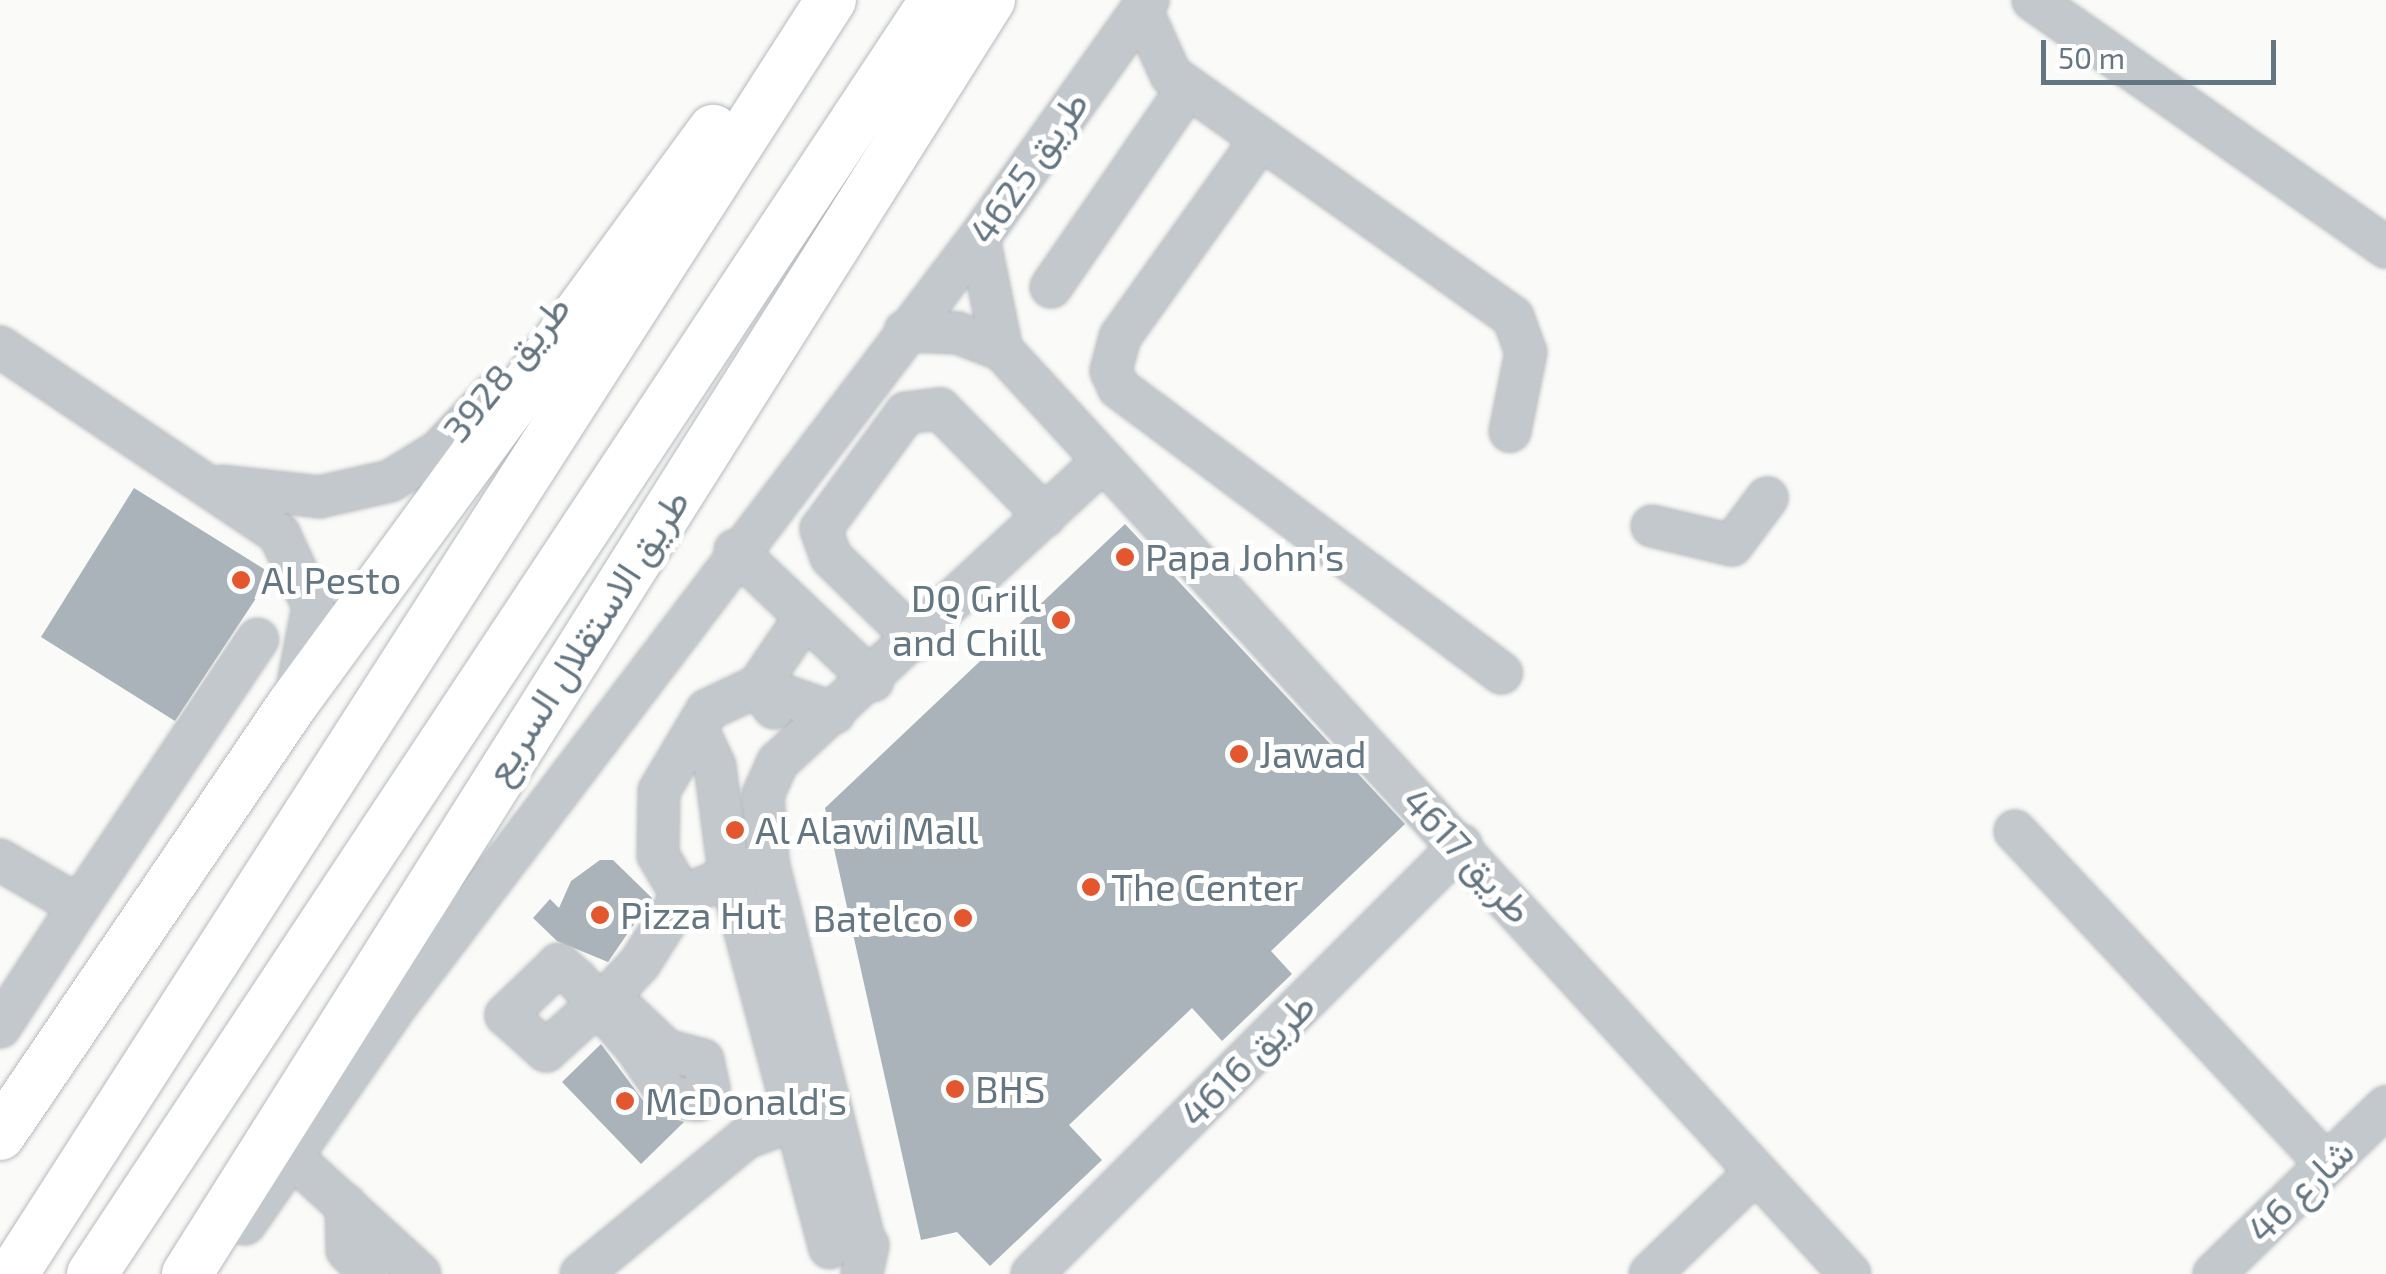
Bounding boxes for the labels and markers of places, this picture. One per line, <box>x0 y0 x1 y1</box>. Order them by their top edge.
place label: Papa John's <box>1145 534 1345 580</box>
marker: Papa John's <box>1114 546 1136 568</box>
place label: Al Pesto <box>261 557 402 603</box>
marker: Al Pesto <box>230 569 252 591</box>
place label: DQ Grill and Chill <box>892 575 1041 664</box>
marker: DQ Grill and Chill <box>1050 609 1072 631</box>
place label: Jawad <box>1259 731 1367 777</box>
marker: Jawad <box>1228 743 1250 765</box>
place label: Al Alawi Mall <box>755 807 980 853</box>
marker: Al Alawi Mall <box>724 819 746 841</box>
place label: The Center <box>1111 864 1298 910</box>
marker: The Center <box>1080 876 1102 898</box>
place label: Pizza Hut <box>620 892 781 938</box>
place label: Batelco <box>813 895 943 941</box>
marker: Pizza Hut <box>589 904 611 926</box>
marker: Batelco <box>952 907 974 929</box>
place label: BHS <box>975 1066 1045 1112</box>
place label: McDonald's <box>645 1078 847 1124</box>
marker: BHS <box>944 1078 966 1100</box>
marker: McDonald's <box>614 1090 636 1112</box>

